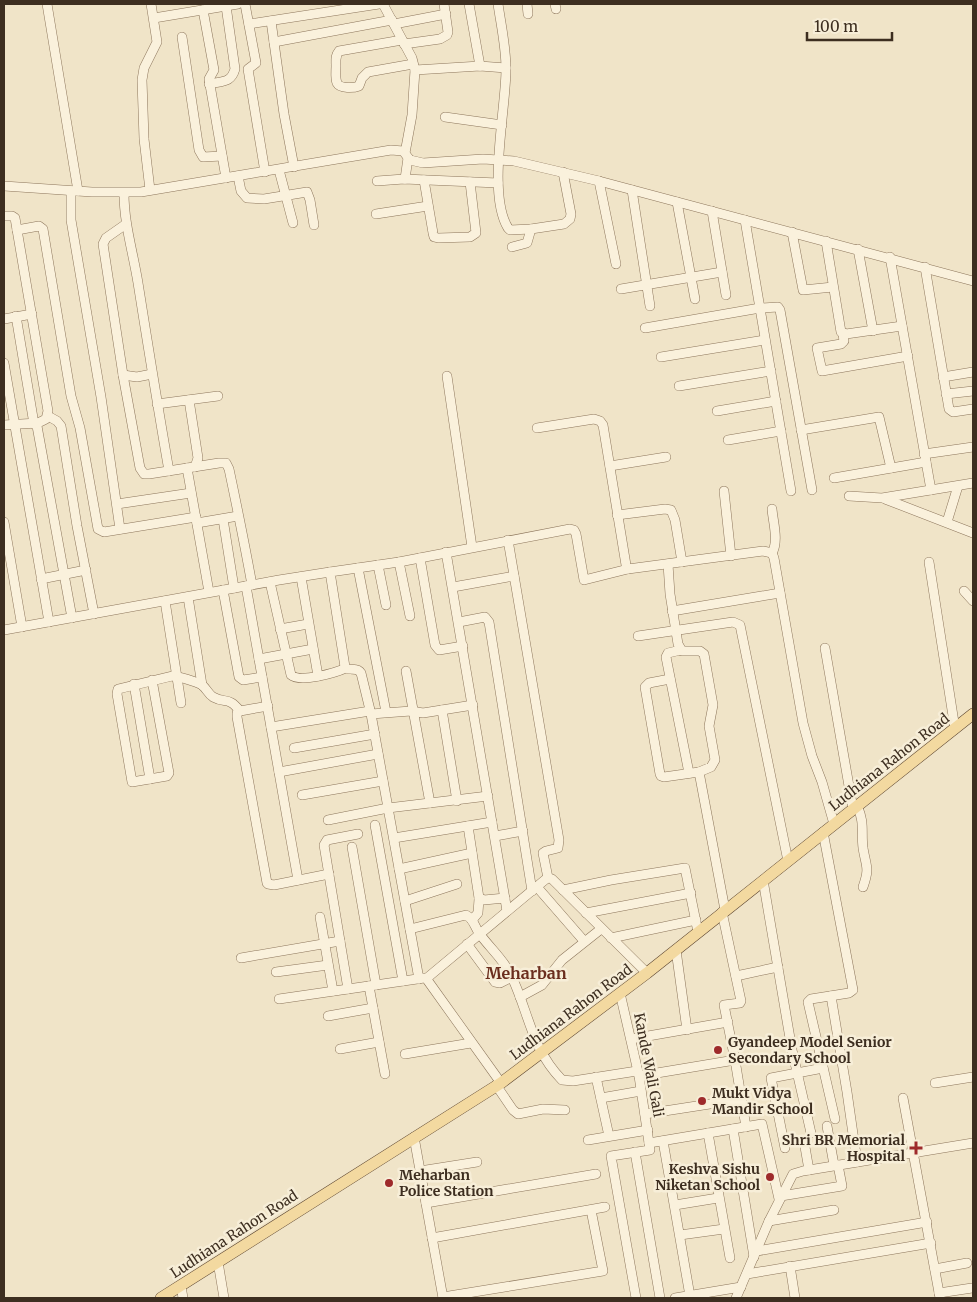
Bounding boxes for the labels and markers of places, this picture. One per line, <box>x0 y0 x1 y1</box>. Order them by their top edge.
place label: Gyandeep Model Senior Secondary School <box>728 1033 892 1067</box>
marker: Gyandeep Model Senior Secondary School <box>712 1044 724 1056</box>
place label: Mukt Vidya Mandir School <box>712 1084 814 1118</box>
marker: Mukt Vidya Mandir School <box>696 1095 708 1107</box>
place label: Shri BR Memorial Hospital <box>782 1131 905 1165</box>
marker: Shri BR Memorial Hospital <box>909 1141 923 1155</box>
place label: Keshva Sishu Niketan School <box>655 1160 760 1194</box>
place label: Meharban Police Station <box>399 1166 494 1200</box>
marker: Keshva Sishu Niketan School <box>764 1171 776 1183</box>
marker: Meharban Police Station <box>383 1177 395 1189</box>

